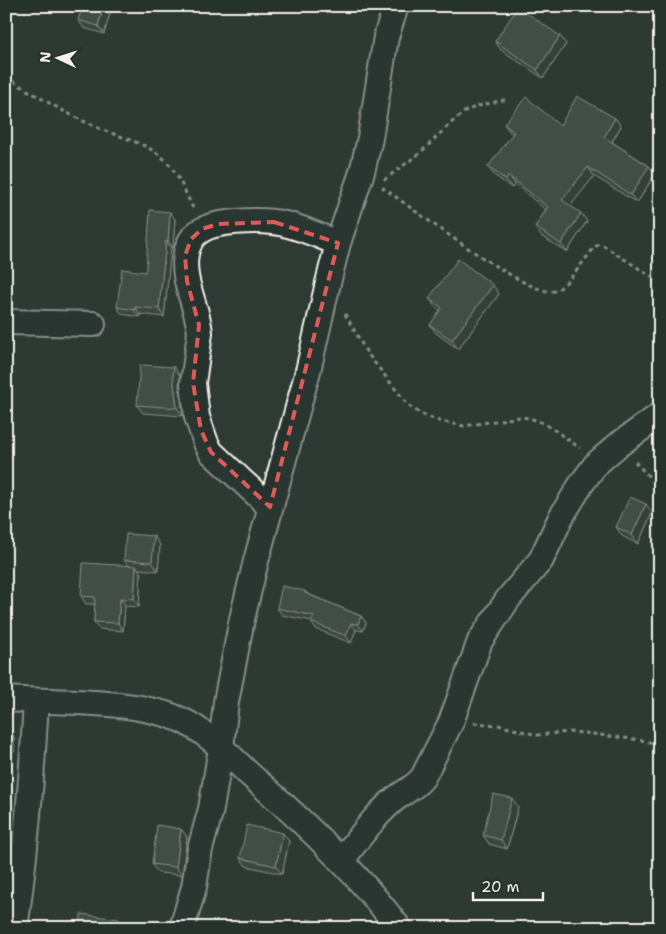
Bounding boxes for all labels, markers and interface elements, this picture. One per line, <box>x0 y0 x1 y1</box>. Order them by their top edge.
north arrow <box>32 32 82 82</box>
text: N <box>36 51 54 63</box>
scale bar <box>473 869 544 901</box>
text: 20 m <box>481 877 520 897</box>

